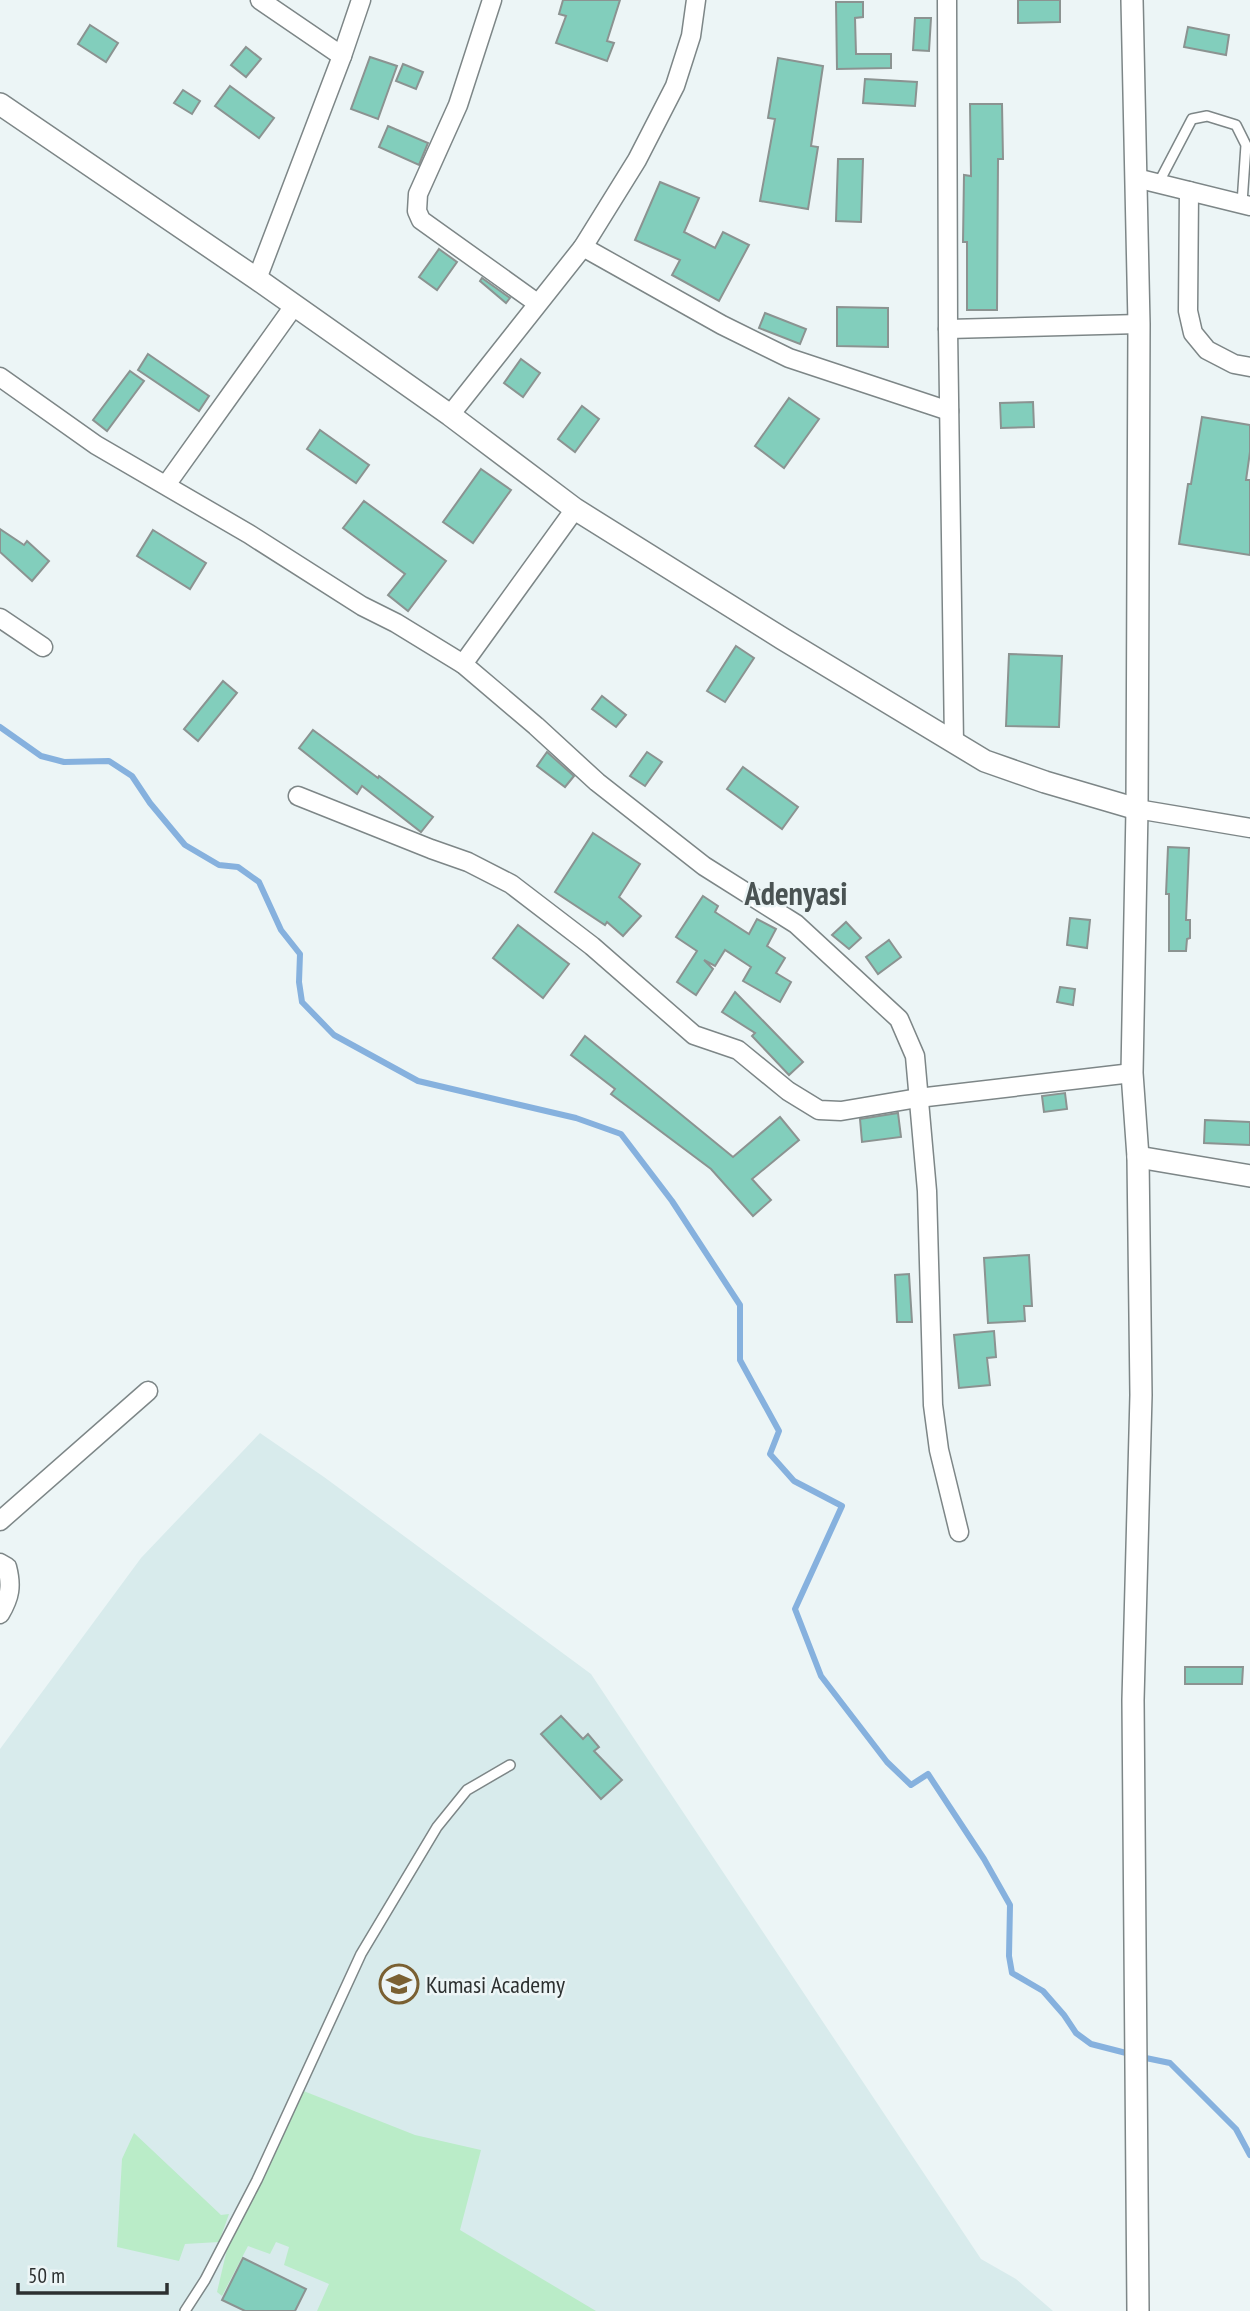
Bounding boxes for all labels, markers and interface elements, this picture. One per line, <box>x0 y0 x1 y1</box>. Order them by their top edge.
district label: Adenyasi <box>744 872 847 914</box>
school or university icon: Kumasi Academy <box>378 1963 420 2005</box>
place label: Kumasi Academy <box>426 1969 565 2000</box>
scale bar <box>18 2252 166 2296</box>
text: 50 m <box>28 2262 65 2289</box>

